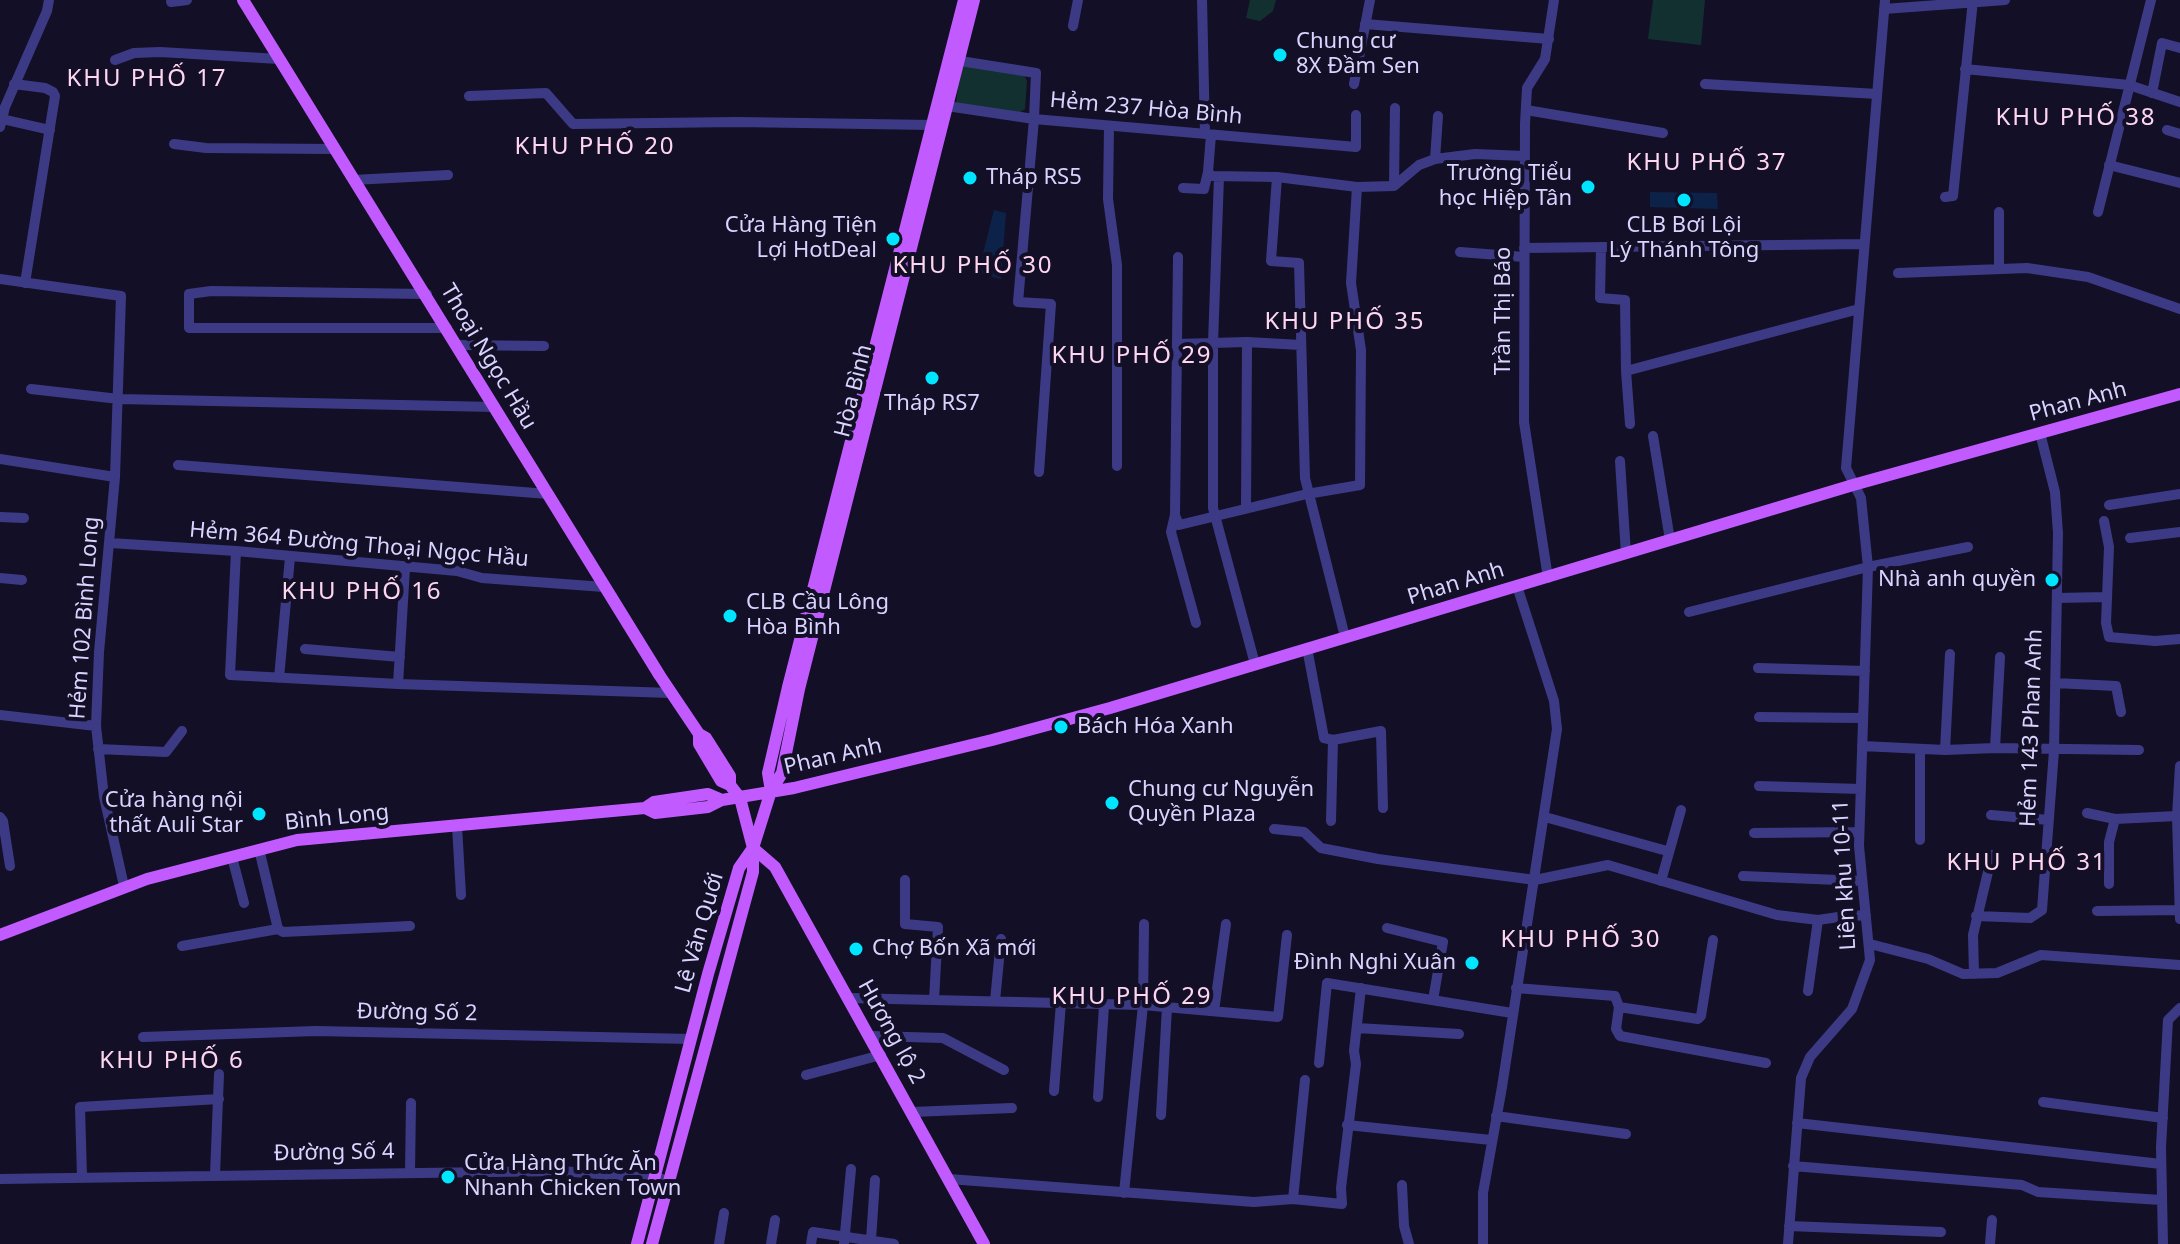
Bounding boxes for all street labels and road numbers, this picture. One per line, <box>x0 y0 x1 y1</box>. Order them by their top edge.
street label: Hẻm 237 Hòa Bình <box>1049 87 1243 131</box>
street label: Trần Thị Báo <box>1491 247 1517 375</box>
street label: Thoại Ngọc Hầu <box>434 280 542 434</box>
street label: Hòa Bình <box>830 342 878 440</box>
street label: Phan Anh <box>2026 376 2130 428</box>
street label: Hẻm 102 Bình Long <box>65 516 105 720</box>
street label: Hẻm 364 Đường Thoại Ngọc Hầu <box>188 517 530 573</box>
street label: Phan Anh <box>1404 557 1508 611</box>
street label: Hẻm 143 Phan Anh <box>2015 628 2049 828</box>
street label: Phan Anh <box>781 733 885 781</box>
street label: Bình Long <box>283 799 391 837</box>
street label: Liên khu 10-11 <box>1828 799 1862 951</box>
street label: Lê Văn Quới <box>670 870 730 996</box>
street label: Hương lộ 2 <box>852 975 930 1089</box>
street label: Đường Số 2 <box>356 999 478 1027</box>
street label: Đường Số 4 <box>273 1139 395 1167</box>

